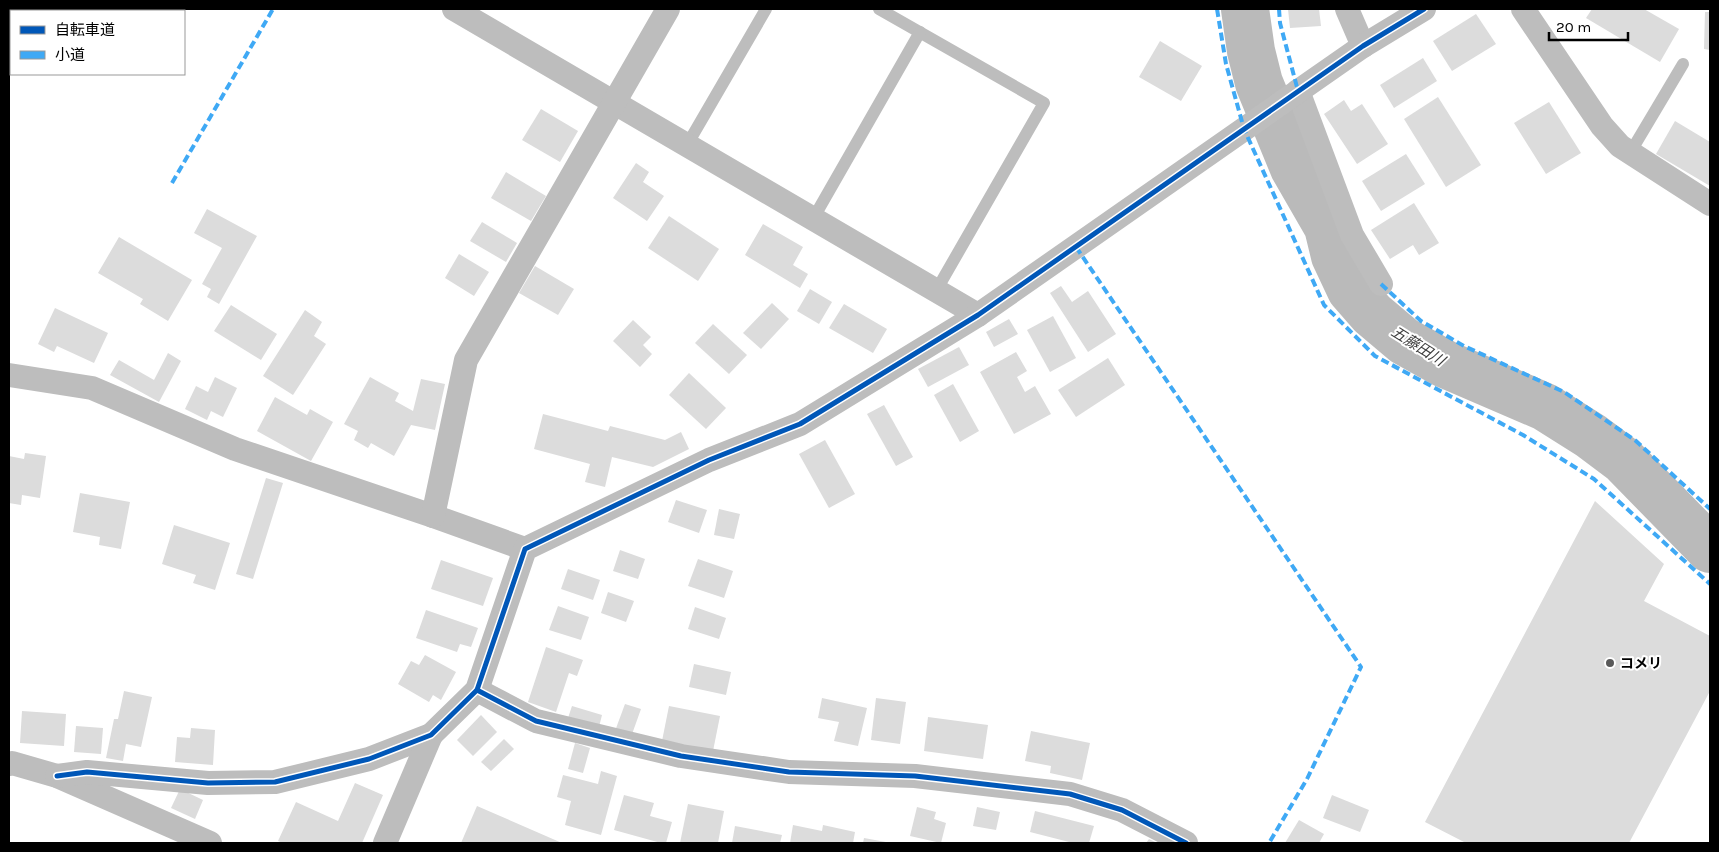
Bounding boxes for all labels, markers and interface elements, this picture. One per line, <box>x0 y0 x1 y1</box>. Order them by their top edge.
legend <box>10 10 185 75</box>
scale bar <box>1549 10 1628 42</box>
text: 20 m <box>1556 18 1591 36</box>
text: 自転車道 <box>55 21 115 39</box>
text: 小道 <box>55 46 85 64</box>
water label: 五藤田川 <box>1388 322 1450 371</box>
place label: コメリ <box>1620 655 1662 672</box>
marker: コメリ <box>1604 657 1616 669</box>

